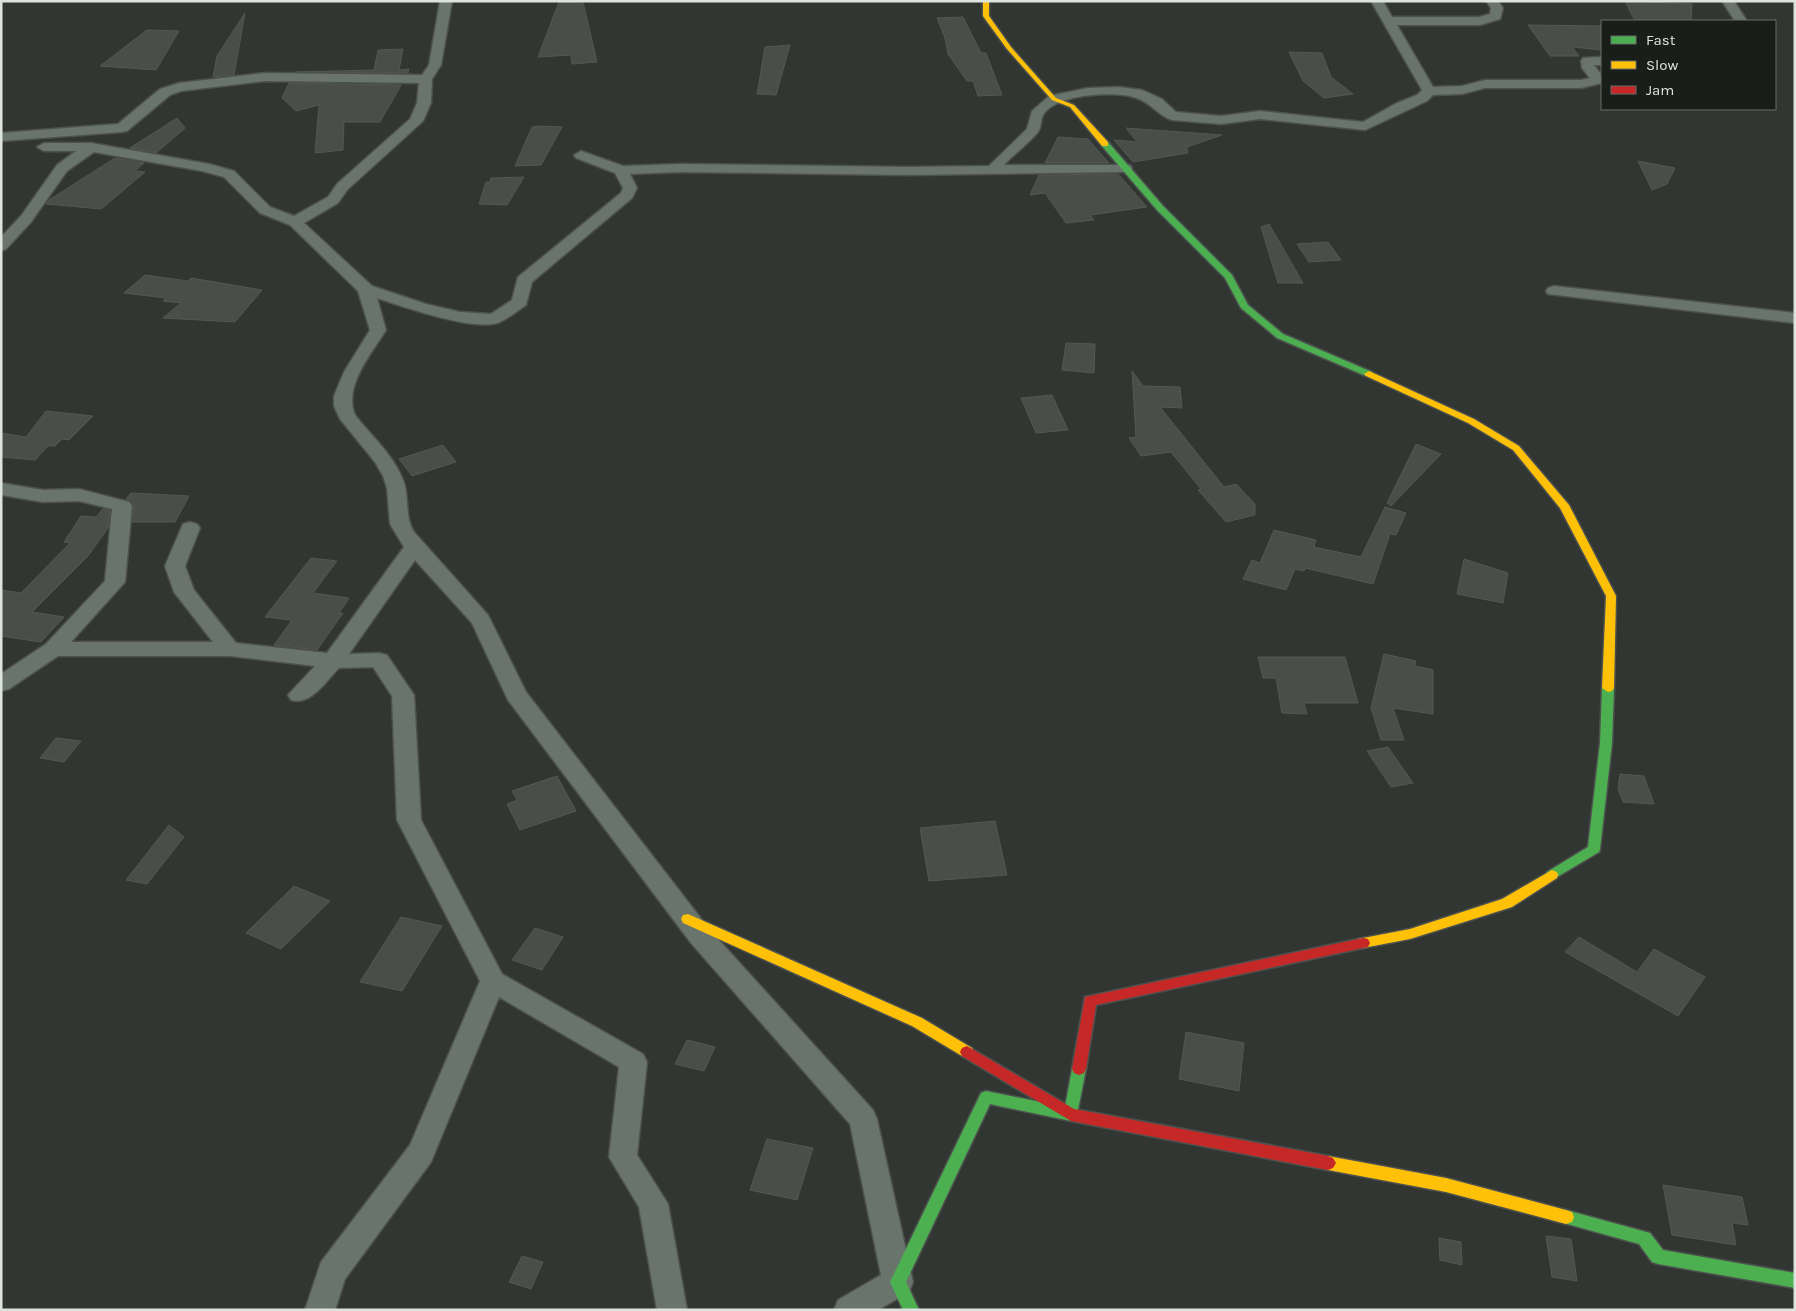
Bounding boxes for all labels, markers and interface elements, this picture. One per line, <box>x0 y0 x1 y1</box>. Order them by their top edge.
legend <box>1601 20 1776 110</box>
text: Fast <box>1646 31 1676 49</box>
text: Slow <box>1646 56 1678 74</box>
text: Jam <box>1646 81 1674 99</box>

